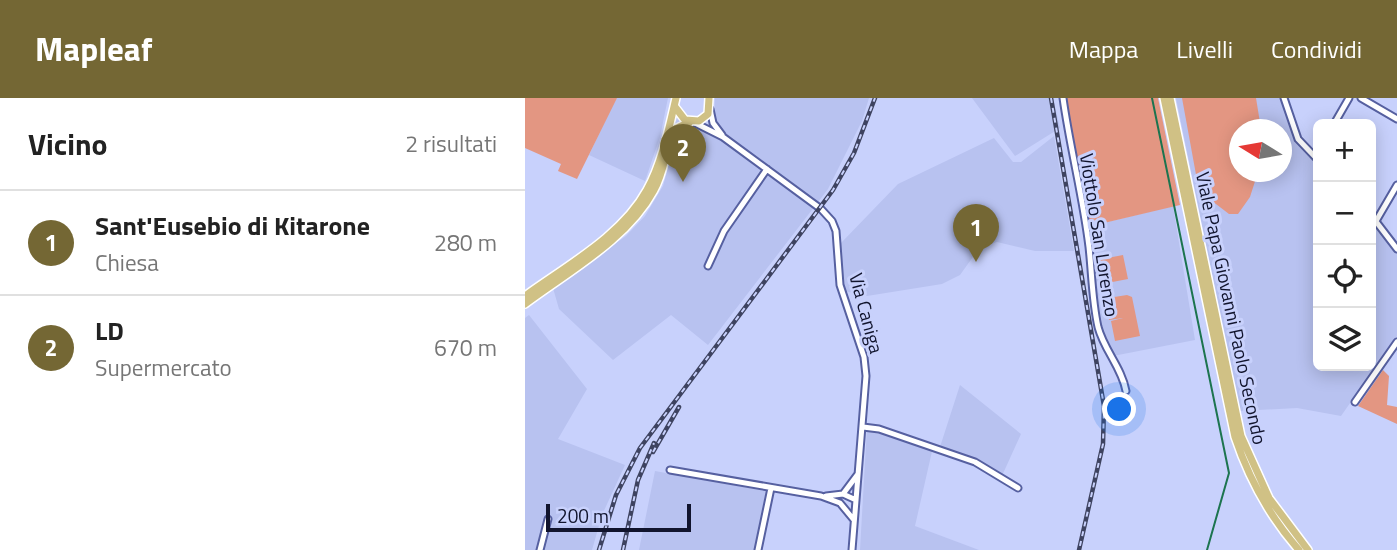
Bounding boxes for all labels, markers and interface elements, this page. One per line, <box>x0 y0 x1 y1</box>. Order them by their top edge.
text: Mapleaf <box>35 24 153 74</box>
text: Mappa <box>1069 31 1138 67</box>
text: Livelli <box>1176 31 1233 67</box>
text: Condividi <box>1271 31 1362 67</box>
north arrow <box>1229 119 1292 182</box>
map controls <box>1313 119 1376 371</box>
button: + <box>1313 119 1376 182</box>
text: Vicino <box>28 121 108 167</box>
pin: 2 <box>660 124 706 182</box>
text: 2 risultati <box>405 126 497 161</box>
street label: Viottolo San Lorenzo <box>1073 151 1127 319</box>
street label: Viale Papa Giovanni Paolo Secondo <box>1189 169 1275 447</box>
button: − <box>1313 182 1376 245</box>
pin: 1 <box>953 204 999 262</box>
text: Sant'Eusebio di Kitarone <box>95 206 370 245</box>
text: 1 <box>45 225 57 260</box>
text: 280 m <box>434 225 497 260</box>
text: Chiesa <box>95 245 159 280</box>
button: locate <box>1313 245 1376 308</box>
street label: Via Caniga <box>842 269 892 357</box>
button: layers <box>1313 308 1376 371</box>
text: LD <box>95 311 124 350</box>
text: 2 <box>45 330 57 365</box>
text: 670 m <box>434 330 497 365</box>
text: Supermercato <box>95 350 232 385</box>
your location <box>1102 392 1136 426</box>
scale bar <box>546 501 691 533</box>
text: 200 m <box>557 501 609 530</box>

